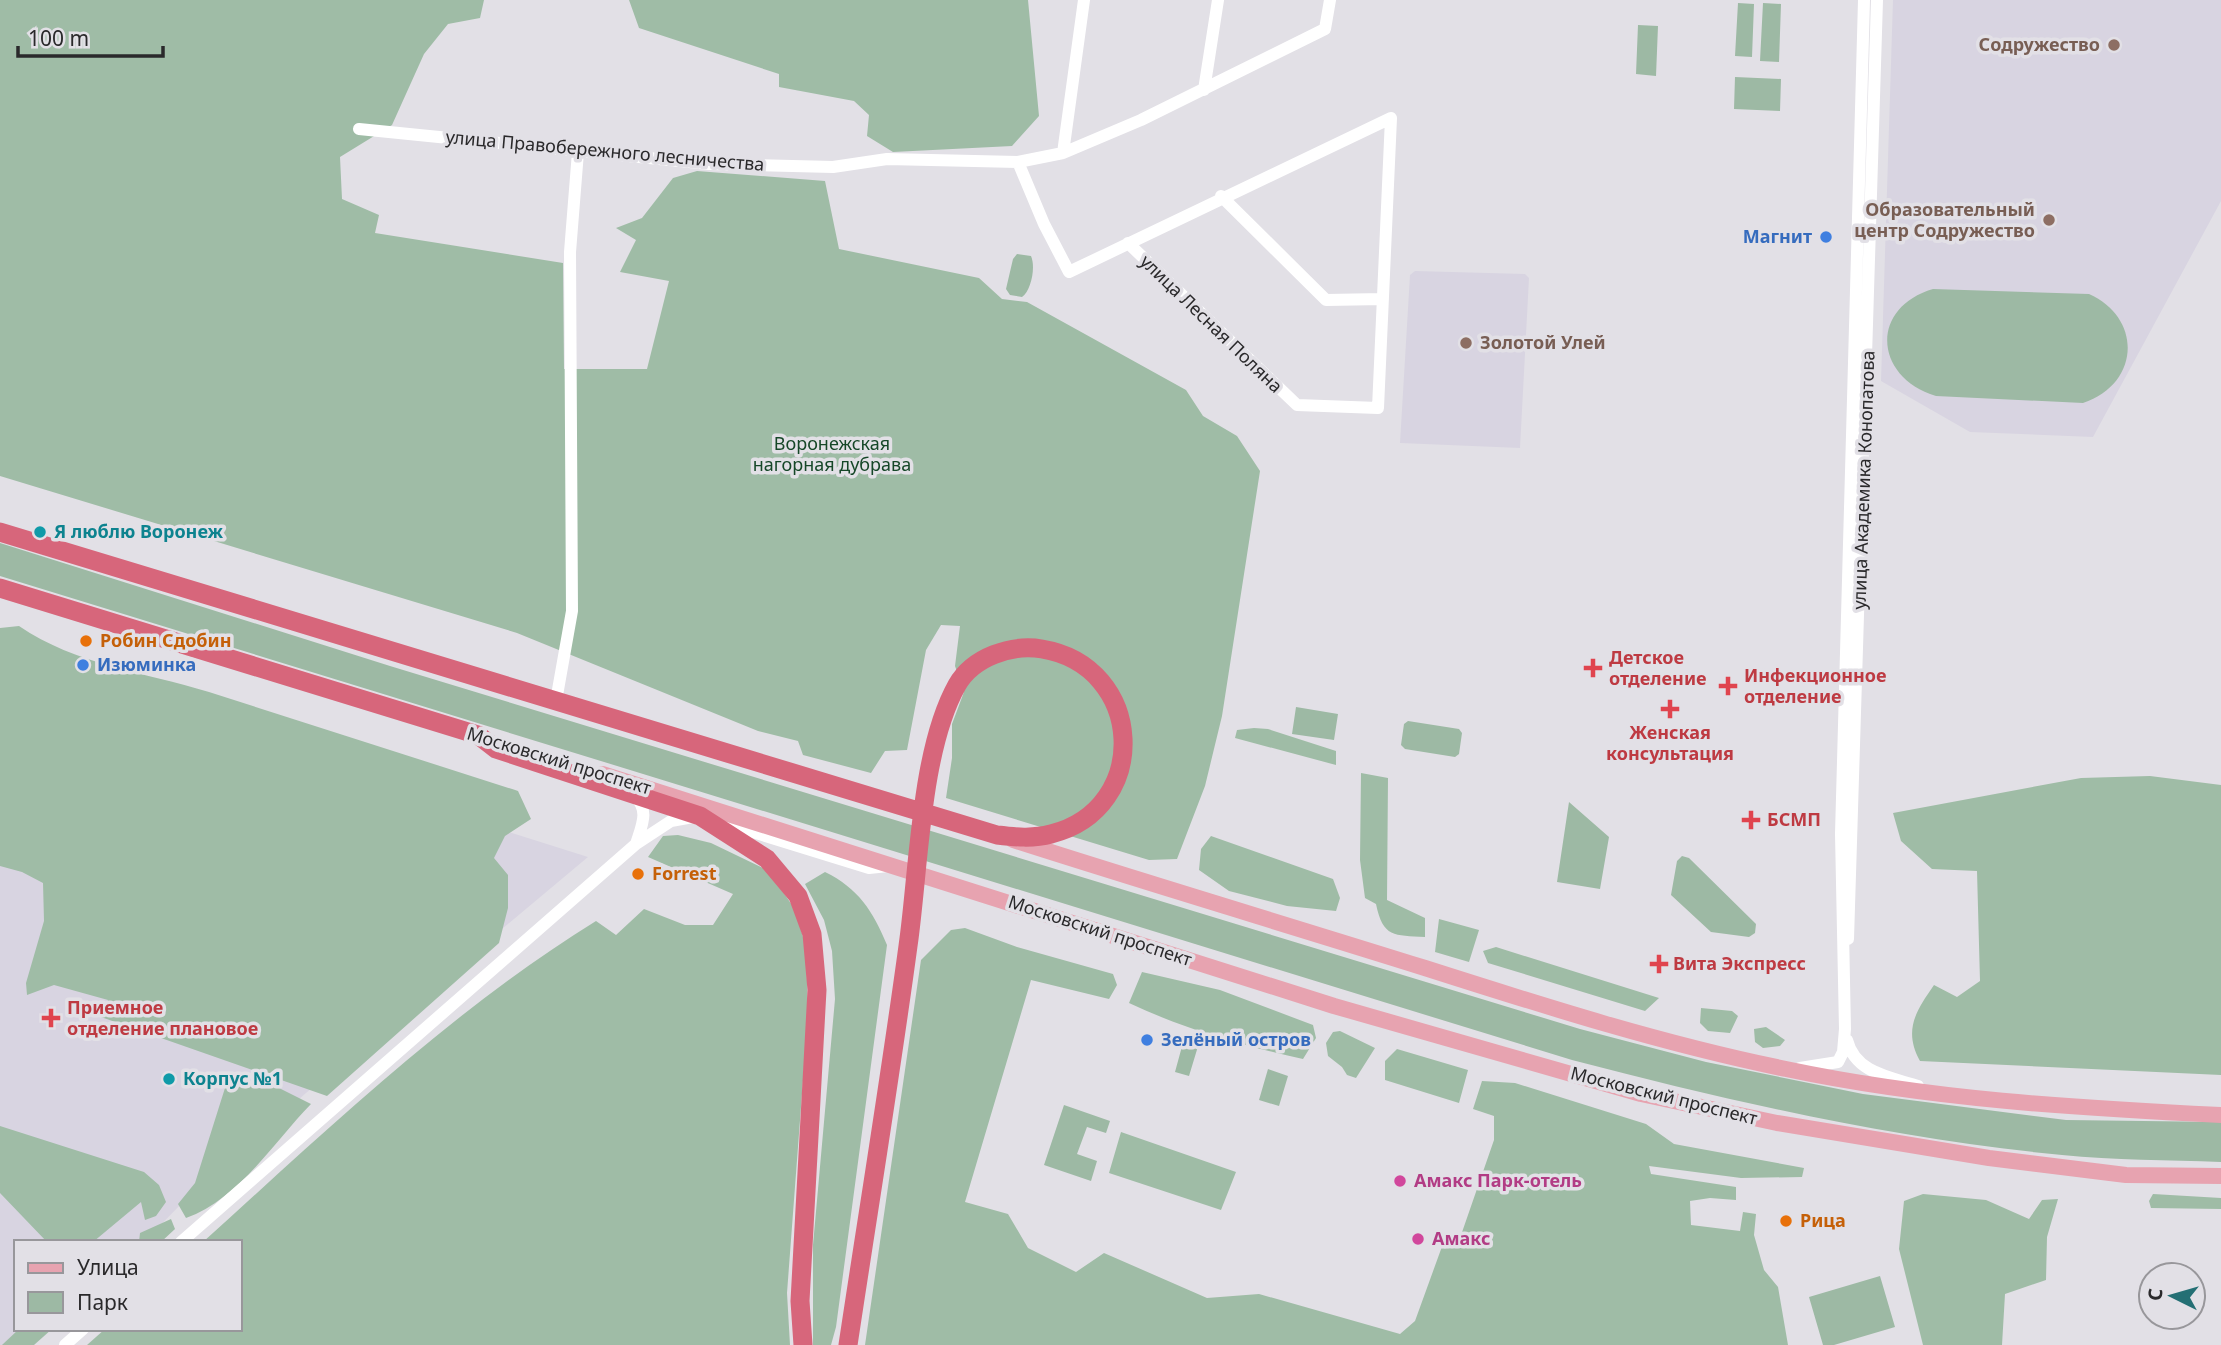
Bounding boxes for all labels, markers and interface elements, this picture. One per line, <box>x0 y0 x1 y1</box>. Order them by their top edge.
scale bar <box>18 14 163 58</box>
text: 100 m <box>28 24 89 52</box>
place label: Содружество <box>1979 32 2100 56</box>
marker: Содружество <box>2106 37 2122 53</box>
street label: улица Правобережного лесничества <box>445 124 765 176</box>
place label: Образовательный центр Содружество <box>1854 197 2035 242</box>
marker: Образовательный центр Содружество <box>2041 212 2057 228</box>
place label: Магнит <box>1743 224 1812 248</box>
marker: Магнит <box>1818 229 1834 245</box>
street label: улица Лесная Поляна <box>1135 249 1288 398</box>
place label: Золотой Улей <box>1480 330 1606 354</box>
marker: Золотой Улей <box>1458 335 1474 351</box>
street label: улица Академика Конопатова <box>1846 350 1880 610</box>
park label: Воронежская нагорная дубрава <box>753 431 911 476</box>
place label: Я люблю Воронеж <box>54 519 224 543</box>
marker: Я люблю Воронеж <box>32 524 48 540</box>
place label: Робин Сдобин <box>100 628 232 652</box>
marker: Робин Сдобин <box>78 633 94 649</box>
place label: Детское отделение <box>1609 645 1707 690</box>
place label: Изюминка <box>97 652 196 676</box>
marker: Изюминка <box>75 657 91 673</box>
marker: Детское отделение <box>1583 658 1603 678</box>
place label: Инфекционное отделение <box>1744 663 1887 708</box>
marker: Инфекционное отделение <box>1718 676 1738 696</box>
marker: Женская консультация <box>1660 699 1680 719</box>
place label: Женская консультация <box>1606 720 1734 765</box>
street label: Московский проспект <box>464 721 655 800</box>
place label: БСМП <box>1767 807 1821 831</box>
marker: БСМП <box>1741 810 1761 830</box>
place label: Forrest <box>652 861 717 885</box>
marker: Forrest <box>630 866 646 882</box>
street label: Московский проспект <box>1006 889 1196 971</box>
place label: Вита Экспресс <box>1673 951 1806 975</box>
marker: Вита Экспресс <box>1651 956 1667 972</box>
place label: Приемное отделение плановое <box>67 995 258 1040</box>
marker: Приемное отделение плановое <box>41 1008 61 1028</box>
place label: Зелёный остров <box>1161 1027 1311 1051</box>
marker: Зелёный остров <box>1139 1032 1155 1048</box>
street label: Московский проспект <box>1568 1060 1761 1130</box>
place label: Корпус №1 <box>183 1066 282 1090</box>
marker: Корпус №1 <box>161 1071 177 1087</box>
place label: Амакс Парк-отель <box>1414 1168 1582 1192</box>
marker: Амакс Парк-отель <box>1392 1173 1408 1189</box>
place label: Рица <box>1800 1208 1846 1232</box>
marker: Рица <box>1778 1213 1794 1229</box>
place label: Амакс <box>1432 1226 1490 1250</box>
marker: Амакс <box>1410 1231 1426 1247</box>
legend <box>14 1240 242 1331</box>
text: Улица <box>77 1253 139 1281</box>
north arrow <box>2137 1261 2207 1331</box>
text: С <box>2142 1287 2169 1302</box>
text: Парк <box>77 1288 128 1316</box>

